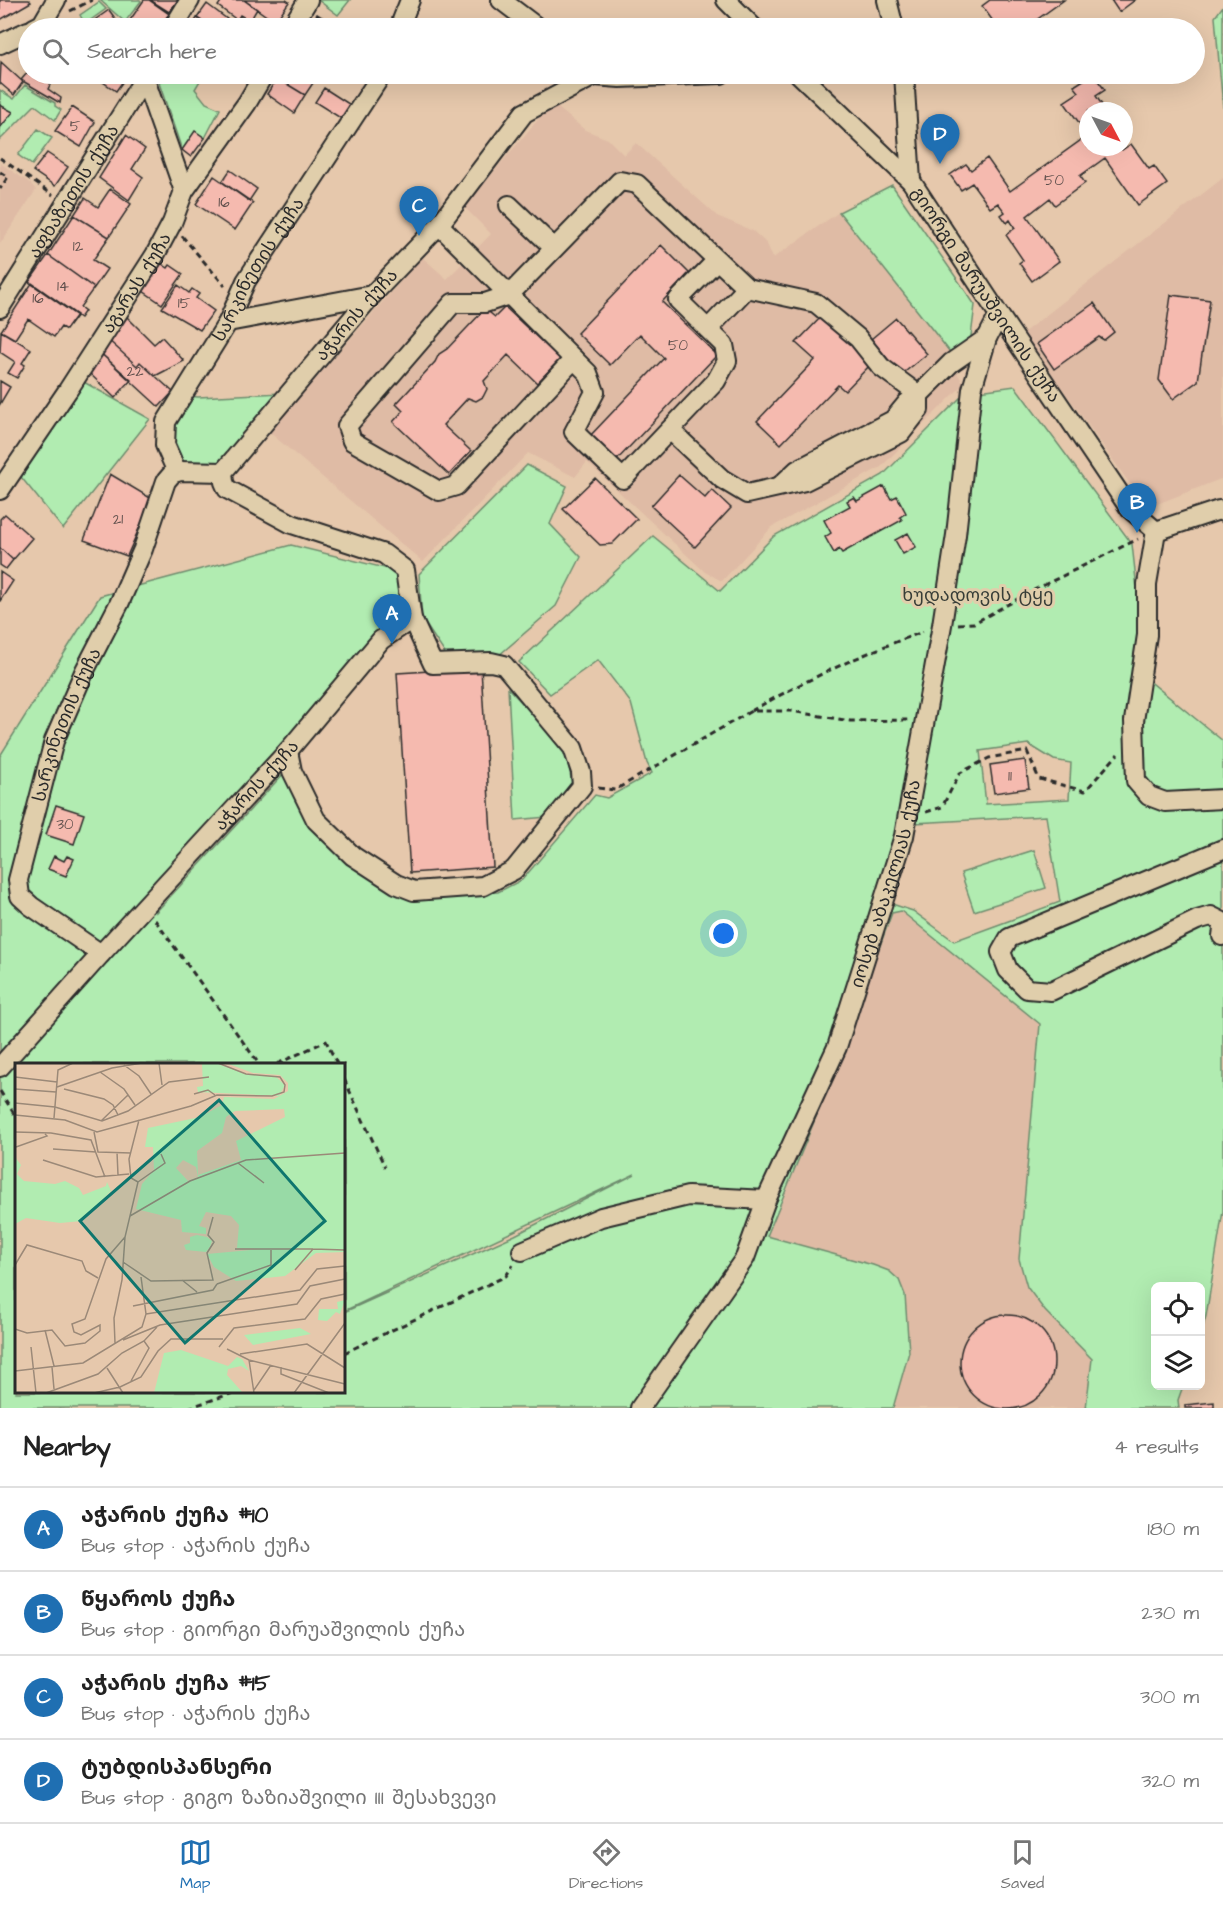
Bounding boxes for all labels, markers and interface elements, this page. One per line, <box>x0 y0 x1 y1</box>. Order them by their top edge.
search box <box>18 18 1205 84</box>
icon: search <box>39 35 72 68</box>
text: Search here <box>87 36 217 67</box>
north arrow <box>1079 102 1133 156</box>
pin: D <box>920 114 960 164</box>
house number: 5 <box>70 116 81 137</box>
street label: აფხაზეთის ქუჩა <box>22 119 125 263</box>
house number: 50 <box>1044 170 1065 191</box>
street label: გიორგი მარუაშვილის ქუჩა <box>905 182 1067 407</box>
pin: C <box>400 186 438 236</box>
street label: სარკინეთის ქუჩა <box>206 192 310 346</box>
house number: 16 <box>218 192 230 213</box>
street label: აგარას ქუჩა <box>95 228 177 338</box>
house number: 12 <box>73 236 84 257</box>
street label: აჭარის ქუჩა <box>309 263 403 366</box>
house number: 14 <box>57 276 69 297</box>
house number: 16 <box>32 288 44 309</box>
house number: 15 <box>178 293 191 314</box>
house number: 50 <box>668 335 689 356</box>
house number: 22 <box>126 361 144 382</box>
pin: B <box>1118 484 1156 533</box>
house number: 21 <box>113 509 123 530</box>
park label: ხუდადოვის ტყე <box>902 583 1054 608</box>
pin: A <box>372 594 412 644</box>
street label: სარკინეთის ქუჩა <box>26 643 107 804</box>
street label: აჭარის ქუჩა <box>208 735 305 836</box>
house number: 11 <box>1008 766 1012 787</box>
street label: იოსებ აბაკელიას ქუჩა <box>844 778 926 991</box>
house number: 30 <box>56 814 74 835</box>
your location <box>709 919 738 948</box>
inset map <box>15 1063 345 1393</box>
map controls <box>1151 1282 1205 1390</box>
button: locate <box>1151 1282 1205 1336</box>
button: layers <box>1151 1336 1205 1390</box>
text: Nearby <box>24 1429 111 1465</box>
text: 4 results <box>1114 1433 1199 1461</box>
text: აჭარის ქუჩა #10 <box>81 1500 268 1531</box>
text: A <box>37 1515 50 1543</box>
text: 180 m <box>1147 1515 1199 1543</box>
text: Bus stop · აჭარის ქუჩა <box>81 1532 310 1560</box>
text: წყაროს ქუჩა <box>81 1584 235 1615</box>
text: B <box>36 1599 51 1627</box>
text: 230 m <box>1141 1599 1199 1627</box>
text: Bus stop · გიორგი მარუაშვილის ქუჩა <box>81 1616 465 1644</box>
text: აჭარის ქუჩა #15 <box>81 1668 270 1699</box>
text: C <box>36 1683 51 1711</box>
text: 300 m <box>1140 1683 1199 1711</box>
text: Bus stop · აჭარის ქუჩა <box>81 1700 310 1728</box>
text: ტუბდისპანსერი <box>81 1752 272 1783</box>
text: D <box>37 1767 50 1795</box>
text: 320 m <box>1141 1767 1199 1795</box>
text: Bus stop · გიგო ზაზიაშვილი III შესახვევი <box>81 1784 496 1812</box>
tab: Map <box>179 1836 212 1894</box>
tab: Directions <box>569 1836 643 1894</box>
tab: Saved <box>1001 1836 1044 1894</box>

